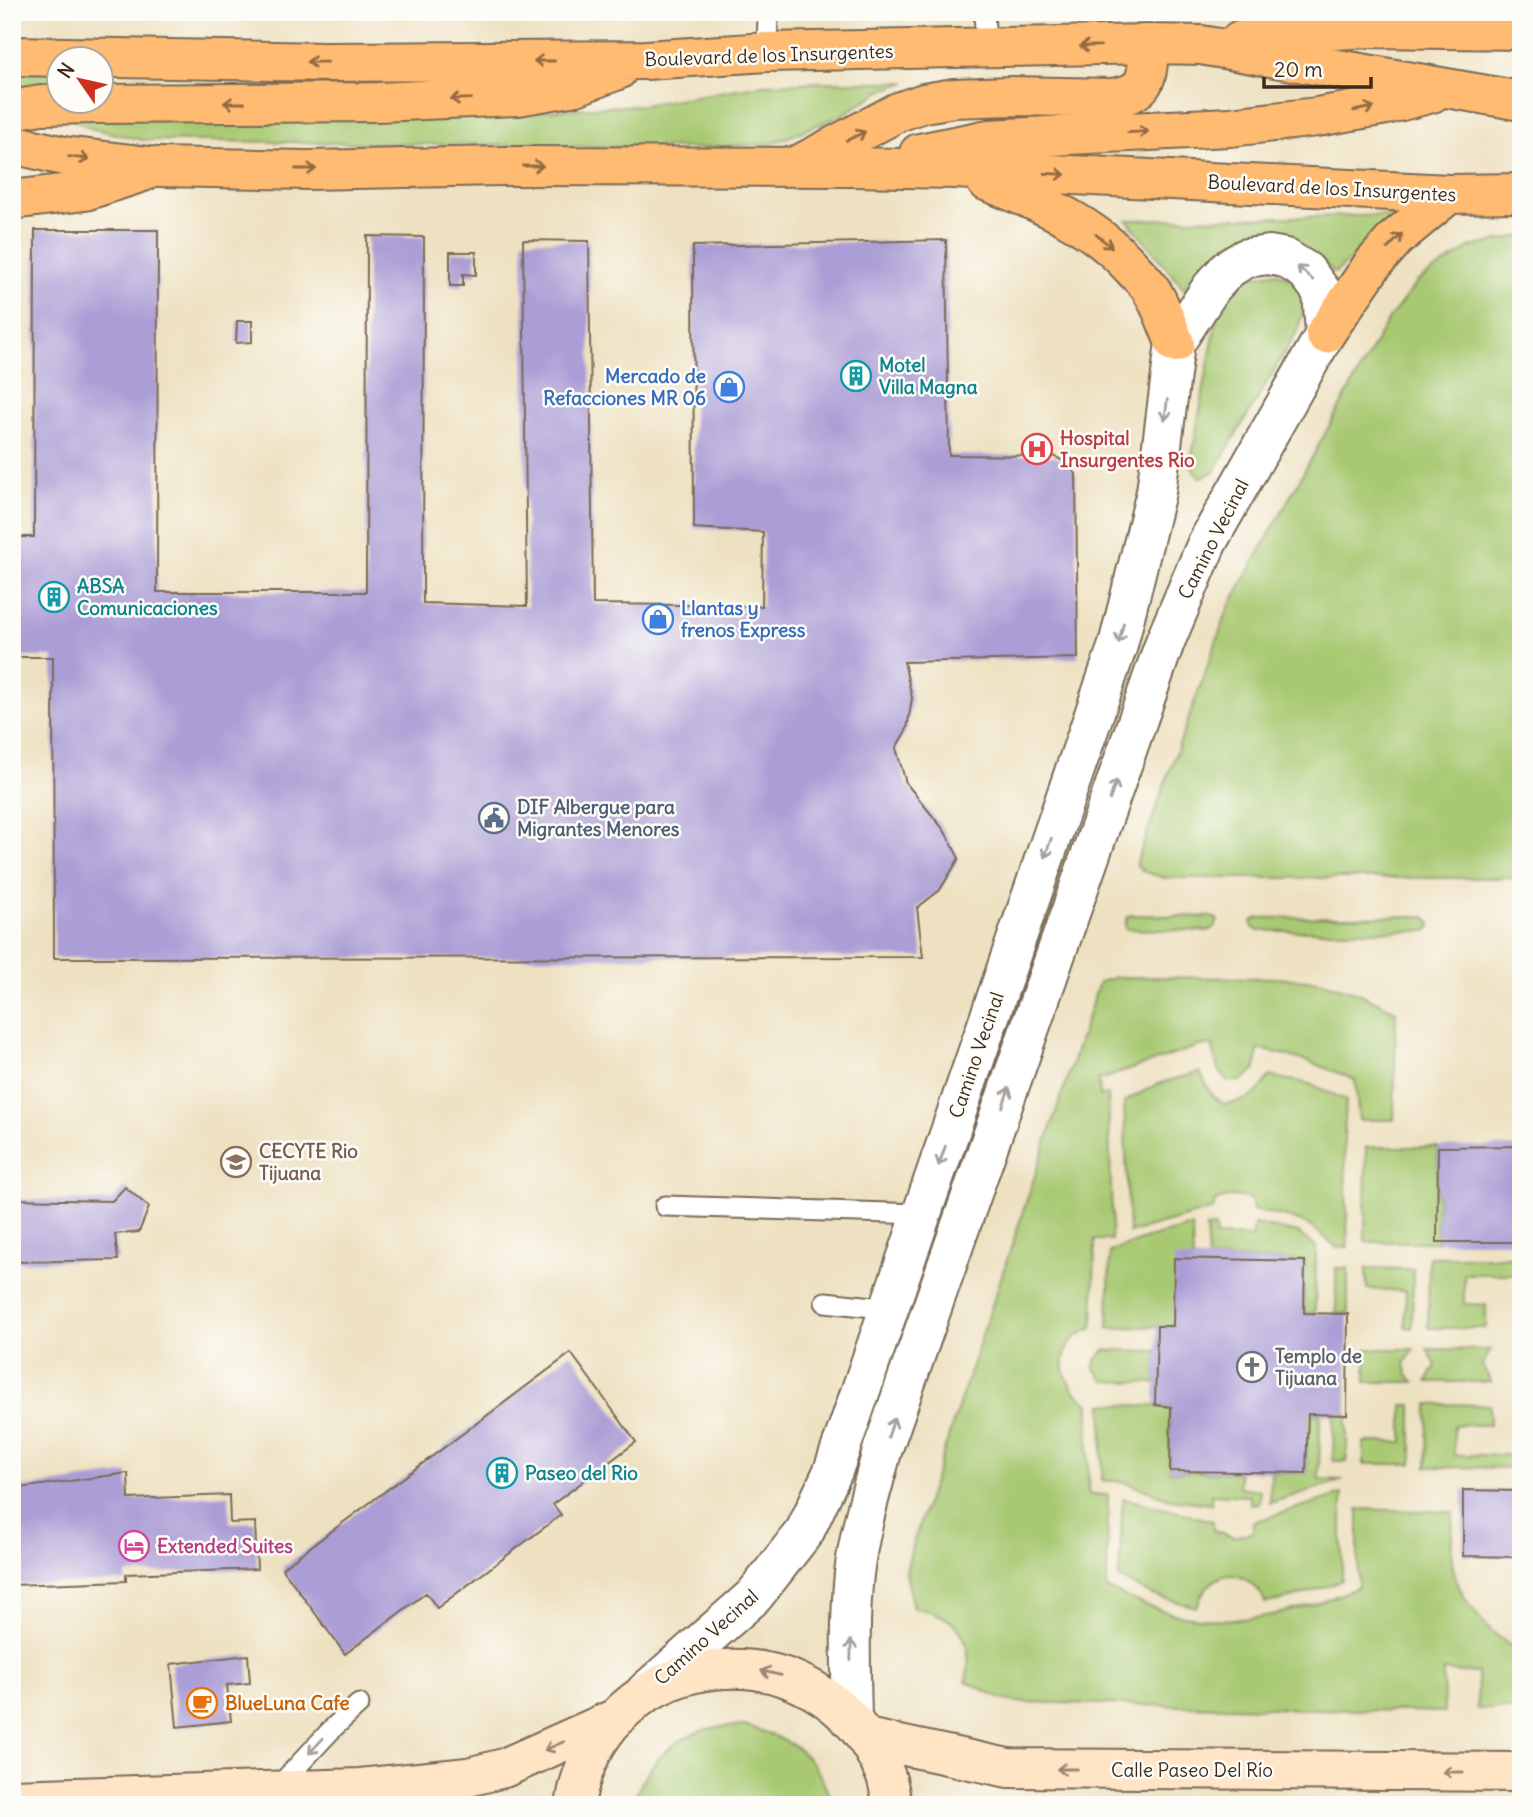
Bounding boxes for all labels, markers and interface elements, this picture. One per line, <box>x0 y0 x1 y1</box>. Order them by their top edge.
street label: Boulevard de los Insurgentes <box>644 39 894 71</box>
one-way arrow <box>1079 39 1102 52</box>
north arrow <box>46 46 116 116</box>
scale bar <box>1264 46 1370 90</box>
one-way arrow <box>533 54 556 68</box>
one-way arrow <box>306 55 329 69</box>
text: 20 m <box>1274 56 1323 83</box>
text: N <box>52 58 80 83</box>
one-way arrow <box>450 92 473 105</box>
one-way arrow <box>222 96 245 110</box>
one-way arrow <box>1352 102 1375 115</box>
one-way arrow <box>1126 125 1149 138</box>
one-way arrow <box>845 128 866 142</box>
one-way arrow <box>67 152 90 165</box>
one-way arrow <box>521 159 544 173</box>
one-way arrow <box>294 162 317 176</box>
one-way arrow <box>1043 168 1066 181</box>
street label: Boulevard de los Insurgentes <box>1207 169 1457 207</box>
one-way arrow <box>1386 232 1403 249</box>
one-way arrow <box>1094 233 1112 248</box>
one-way arrow <box>1296 265 1314 281</box>
place label: Motel Villa Magna <box>879 353 978 399</box>
building icon: Motel Villa Magna <box>839 359 873 393</box>
place label: Mercado de Refacciones MR 06 <box>543 364 706 410</box>
shop icon: Mercado de Refacciones MR 06 <box>712 370 746 404</box>
one-way arrow <box>1159 398 1172 421</box>
place label: Hospital Insurgentes Rio <box>1060 426 1195 472</box>
hospital icon: Hospital Insurgentes Rio <box>1020 432 1054 466</box>
street label: Camino Vecinal <box>1172 475 1254 603</box>
place label: ABSA Comunicaciones <box>77 574 218 620</box>
building icon: ABSA Comunicaciones <box>37 580 71 614</box>
place label: Llantas y frenos Express <box>681 596 806 642</box>
shop icon: Llantas y frenos Express <box>641 602 675 636</box>
one-way arrow <box>1114 621 1127 644</box>
one-way arrow <box>1108 780 1120 802</box>
place label: DIF Albergue para Migrantes Menores <box>517 795 680 841</box>
public building icon: DIF Albergue para Migrantes Menores <box>477 801 511 835</box>
one-way arrow <box>1041 837 1053 859</box>
street label: Camino Vecinal <box>943 989 1009 1121</box>
one-way arrow <box>1001 1087 1013 1109</box>
place label: CECYTE Rio Tijuana <box>259 1139 358 1185</box>
one-way arrow <box>935 1144 947 1166</box>
school or university icon: CECYTE Rio Tijuana <box>219 1145 253 1179</box>
place label: Templo de Tijuana <box>1275 1344 1362 1390</box>
church icon: Templo de Tijuana <box>1235 1350 1269 1384</box>
one-way arrow <box>886 1417 898 1439</box>
building icon: Paseo del Rio <box>485 1456 519 1490</box>
place label: Paseo del Rio <box>525 1461 638 1485</box>
hotel icon: Extended Suites <box>117 1529 151 1563</box>
place label: Extended Suites <box>157 1534 293 1558</box>
street label: Camino Vecinal <box>649 1584 763 1690</box>
one-way arrow <box>845 1639 858 1662</box>
one-way arrow <box>760 1666 783 1680</box>
cafe icon: BlueLuna Cafe <box>185 1686 219 1720</box>
place label: BlueLuna Cafe <box>225 1691 350 1715</box>
one-way arrow <box>308 1737 324 1755</box>
one-way arrow <box>543 1740 565 1753</box>
street label: Calle Paseo Del Río <box>1111 1758 1273 1782</box>
one-way arrow <box>1056 1762 1079 1776</box>
one-way arrow <box>1441 1765 1464 1779</box>

